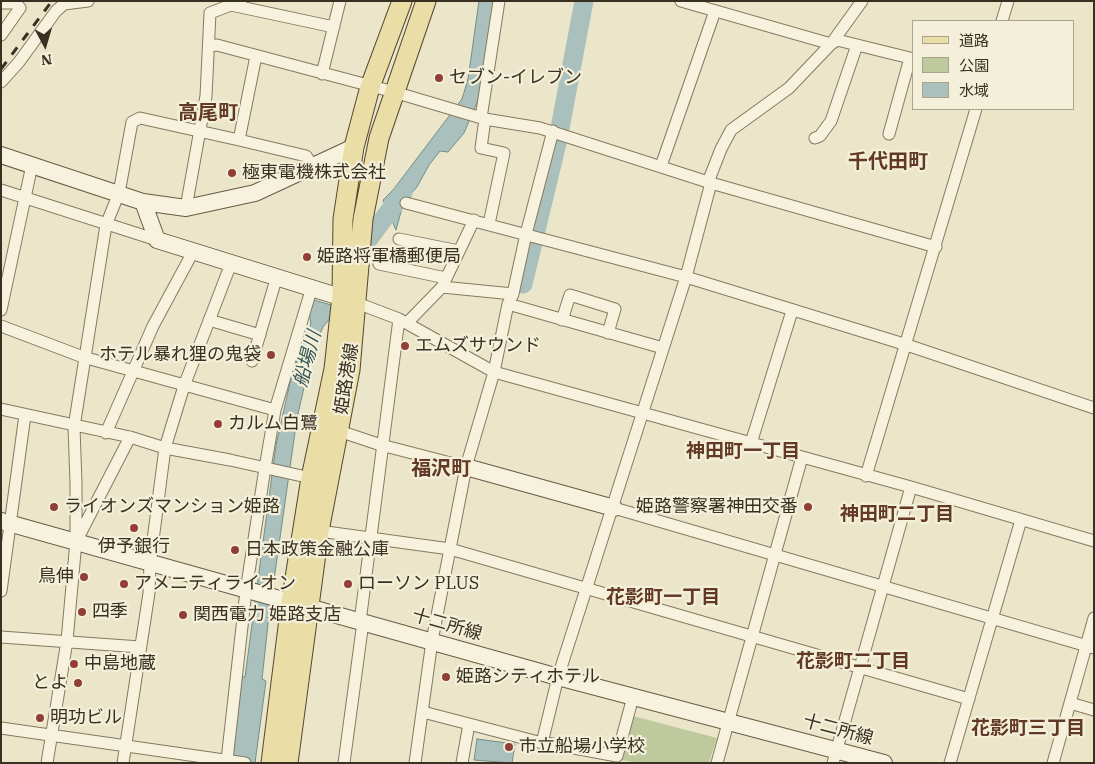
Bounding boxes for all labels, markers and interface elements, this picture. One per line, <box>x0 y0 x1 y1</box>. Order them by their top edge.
north arrow <box>20 20 70 70</box>
legend <box>912 20 1075 110</box>
text: 道路 <box>959 31 989 50</box>
text: N <box>40 50 53 69</box>
text: 公園 <box>959 56 989 75</box>
place label: セブン-イレブン <box>449 67 582 89</box>
marker: セブン-イレブン <box>433 72 445 84</box>
text: 水域 <box>959 81 989 100</box>
district label: 高尾町 <box>178 101 238 125</box>
district label: 千代田町 <box>848 150 928 174</box>
place label: 極東電機株式会社 <box>242 162 386 184</box>
marker: 極東電機株式会社 <box>226 167 238 179</box>
place label: 姫路将軍橋郵便局 <box>317 246 461 268</box>
marker: 姫路将軍橋郵便局 <box>301 251 313 263</box>
water label: 船場川 <box>290 329 326 389</box>
place label: エムズサウンド <box>415 335 541 357</box>
marker: エムズサウンド <box>399 340 411 352</box>
street label: 姫路港線 <box>331 342 363 416</box>
place label: ホテル暴れ狸の鬼袋 <box>99 344 261 366</box>
marker: ホテル暴れ狸の鬼袋 <box>265 349 277 361</box>
place label: カルム白鷺 <box>228 413 318 435</box>
marker: カルム白鷺 <box>212 418 224 430</box>
district label: 神田町一丁目 <box>686 441 800 463</box>
district label: 福沢町 <box>411 457 471 481</box>
place label: ライオンズマンション姫路 <box>64 496 280 518</box>
place label: 姫路警察署神田交番 <box>636 496 798 518</box>
marker: ライオンズマンション姫路 <box>48 501 60 513</box>
marker: 姫路警察署神田交番 <box>802 501 814 513</box>
district label: 神田町二丁目 <box>840 504 954 526</box>
marker: 伊予銀行 <box>128 522 140 534</box>
place label: 伊予銀行 <box>98 536 170 558</box>
place label: 日本政策金融公庫 <box>245 539 389 561</box>
marker: 日本政策金融公庫 <box>229 544 241 556</box>
place label: 鳥伸 <box>38 566 74 588</box>
marker: 鳥伸 <box>78 571 90 583</box>
place label: アメニティライオン <box>134 573 296 595</box>
place label: ローソン PLUS <box>358 573 479 595</box>
marker: アメニティライオン <box>118 578 130 590</box>
marker: ローソン PLUS <box>342 578 354 590</box>
district label: 花影町一丁目 <box>606 587 720 609</box>
place label: 四季 <box>92 601 128 623</box>
place label: 関西電力 姫路支店 <box>193 604 341 626</box>
street label: 十二所線 <box>409 605 485 645</box>
marker: 四季 <box>76 606 88 618</box>
marker: 関西電力 姫路支店 <box>177 609 189 621</box>
district label: 花影町二丁目 <box>796 651 910 673</box>
place label: 中島地蔵 <box>84 653 156 675</box>
marker: 中島地蔵 <box>68 658 80 670</box>
place label: 姫路シティホテル <box>456 666 600 688</box>
marker: 姫路シティホテル <box>440 671 452 683</box>
place label: とよ <box>32 672 68 694</box>
marker: とよ <box>72 677 84 689</box>
place label: 明功ビル <box>50 707 122 729</box>
street label: 十二所線 <box>800 710 876 750</box>
marker: 明功ビル <box>34 712 46 724</box>
district label: 花影町三丁目 <box>971 718 1085 740</box>
place label: 市立船場小学校 <box>519 736 645 758</box>
marker: 市立船場小学校 <box>503 741 515 753</box>

